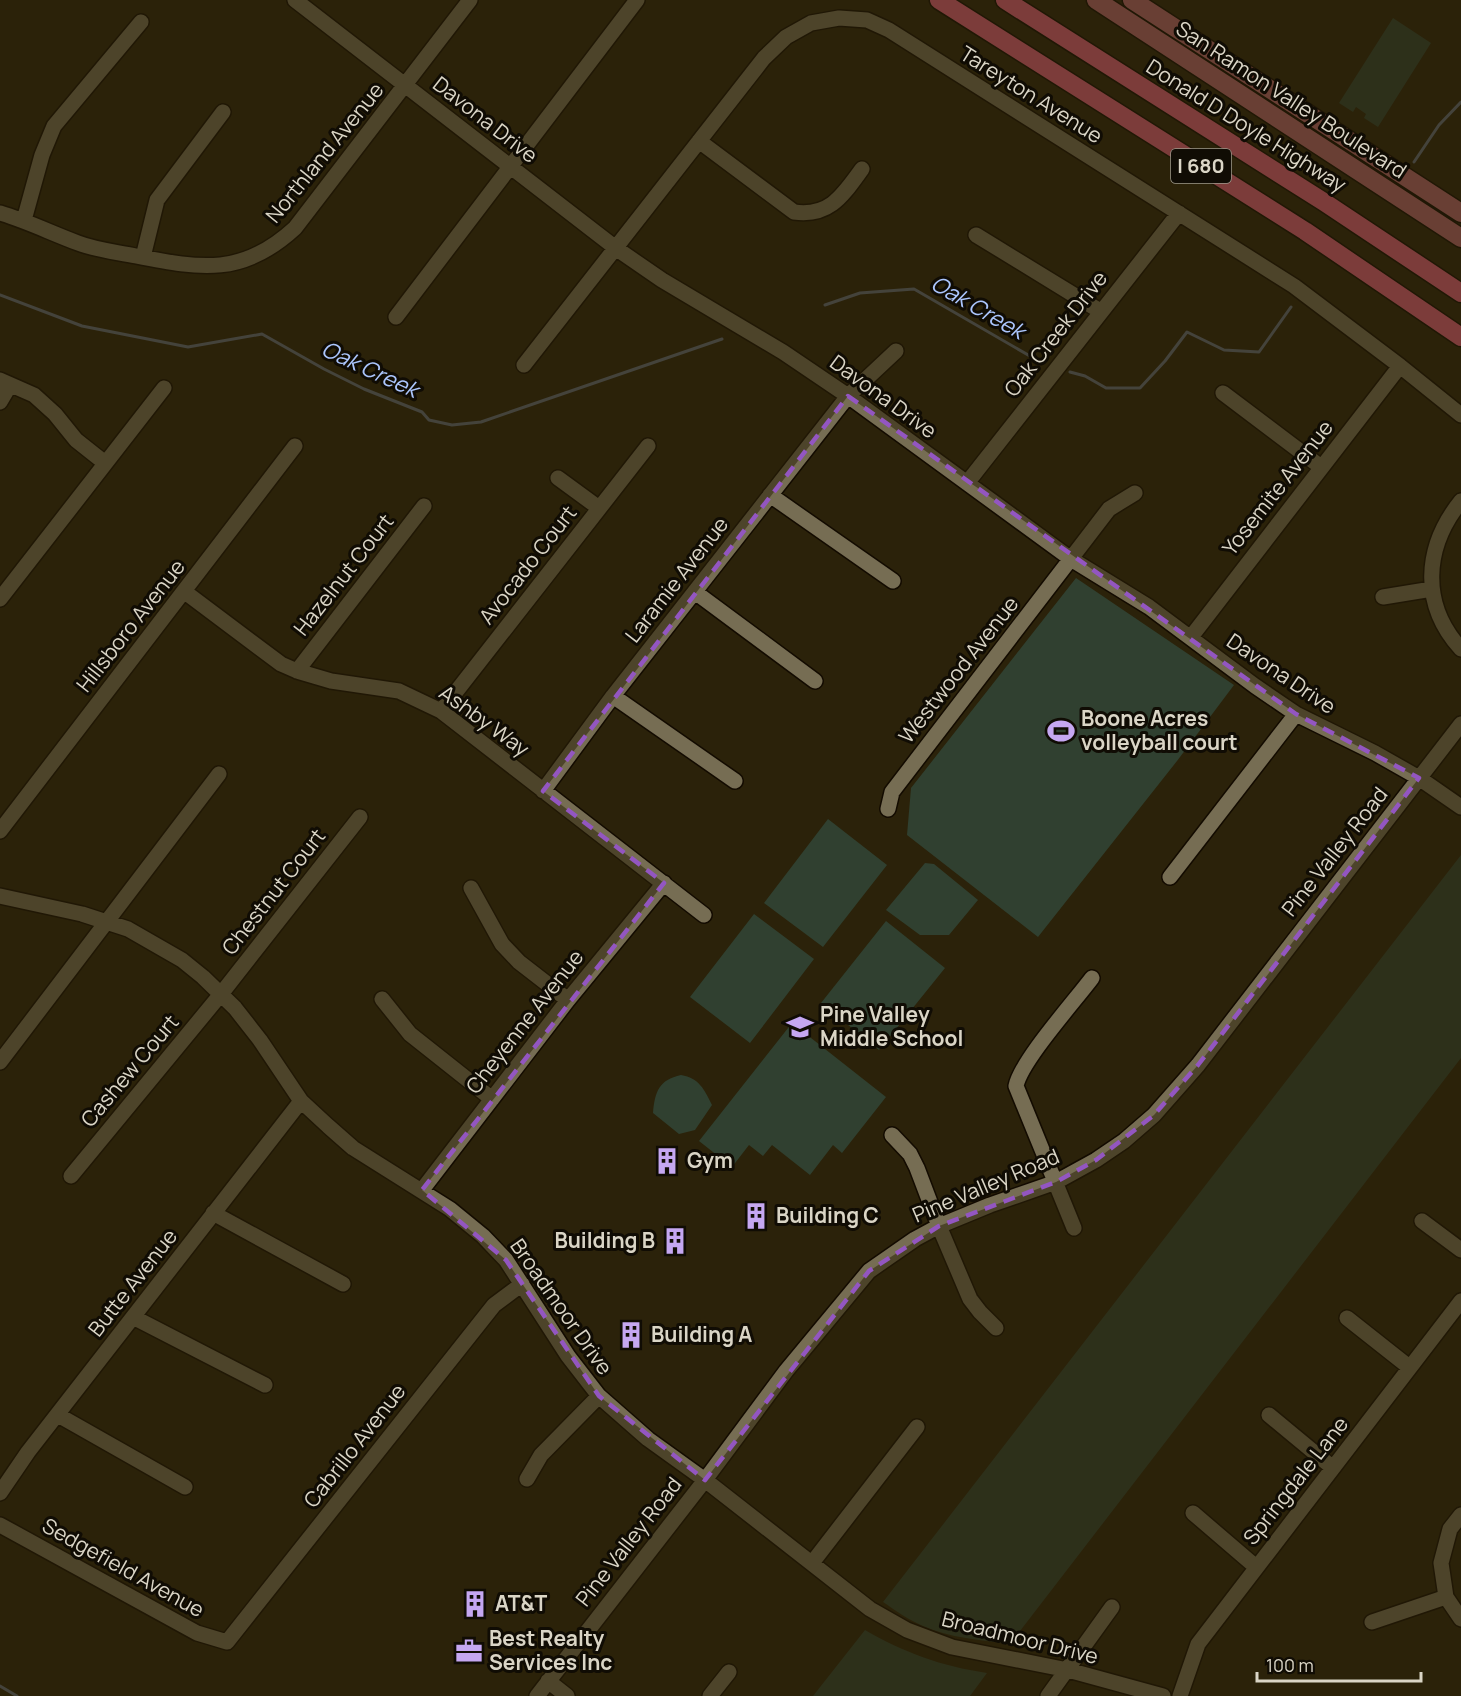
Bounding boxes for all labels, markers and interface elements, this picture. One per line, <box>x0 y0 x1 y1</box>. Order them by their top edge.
street label: San Ramon Valley Boulevard <box>1171 14 1412 184</box>
street label: Tareyton Avenue <box>955 39 1108 149</box>
street label: Donald D Doyle Highway <box>1141 52 1352 198</box>
street label: Davona Drive <box>428 70 544 169</box>
street label: Northland Avenue <box>259 76 389 228</box>
road number: I 680 <box>1171 149 1231 183</box>
street label: Oak Creek Drive <box>997 265 1113 402</box>
water label: Oak Creek <box>926 268 1033 347</box>
water label: Oak Creek <box>317 334 426 406</box>
street label: Davona Drive <box>825 348 943 444</box>
street label: Yosemite Avenue <box>1216 414 1339 561</box>
street label: Avocado Court <box>472 499 582 629</box>
street label: Hazelnut Court <box>287 508 399 641</box>
street label: Laramie Avenue <box>618 511 734 648</box>
street label: Hillsboro Avenue <box>70 553 191 697</box>
street label: Westwood Avenue <box>892 590 1024 749</box>
street label: Davona Drive <box>1222 626 1341 720</box>
street label: Ashby Way <box>434 678 535 762</box>
place label: Boone Acres volleyball court <box>1081 704 1238 756</box>
sports icon: Boone Acres volleyball court <box>1046 716 1076 746</box>
street label: Pine Valley Road <box>1275 781 1394 922</box>
street label: Chestnut Court <box>215 823 331 960</box>
street label: Cheyenne Avenue <box>459 944 589 1099</box>
place label: Pine Valley Middle School <box>820 1000 963 1052</box>
street label: Cashew Court <box>74 1008 184 1132</box>
school or university icon: Pine Valley Middle School <box>785 1012 815 1042</box>
street label: Pine Valley Road <box>908 1142 1063 1229</box>
building icon: Gym <box>652 1146 682 1176</box>
place label: Gym <box>687 1146 733 1174</box>
building icon: Building C <box>741 1201 771 1231</box>
place label: Building C <box>776 1201 879 1229</box>
street label: Butte Avenue <box>81 1223 183 1342</box>
place label: Building B <box>554 1226 655 1254</box>
building icon: Building B <box>660 1226 690 1256</box>
street label: Broadmoor Drive <box>504 1233 619 1380</box>
building icon: Building A <box>616 1320 646 1350</box>
place label: Building A <box>651 1320 752 1348</box>
street label: Cabrillo Avenue <box>297 1378 411 1513</box>
street label: Springdale Lane <box>1236 1411 1354 1550</box>
street label: Pine Valley Road <box>569 1471 688 1612</box>
street label: Sedgefield Avenue <box>38 1511 209 1623</box>
building icon: AT&T <box>460 1589 490 1619</box>
place label: AT&T <box>495 1589 548 1617</box>
street label: Broadmoor Drive <box>939 1604 1101 1670</box>
place label: Best Realty Services Inc <box>489 1624 612 1676</box>
office icon: Best Realty Services Inc <box>454 1636 484 1666</box>
scale bar <box>1257 1645 1420 1683</box>
text: 100 m <box>1266 1653 1314 1677</box>

